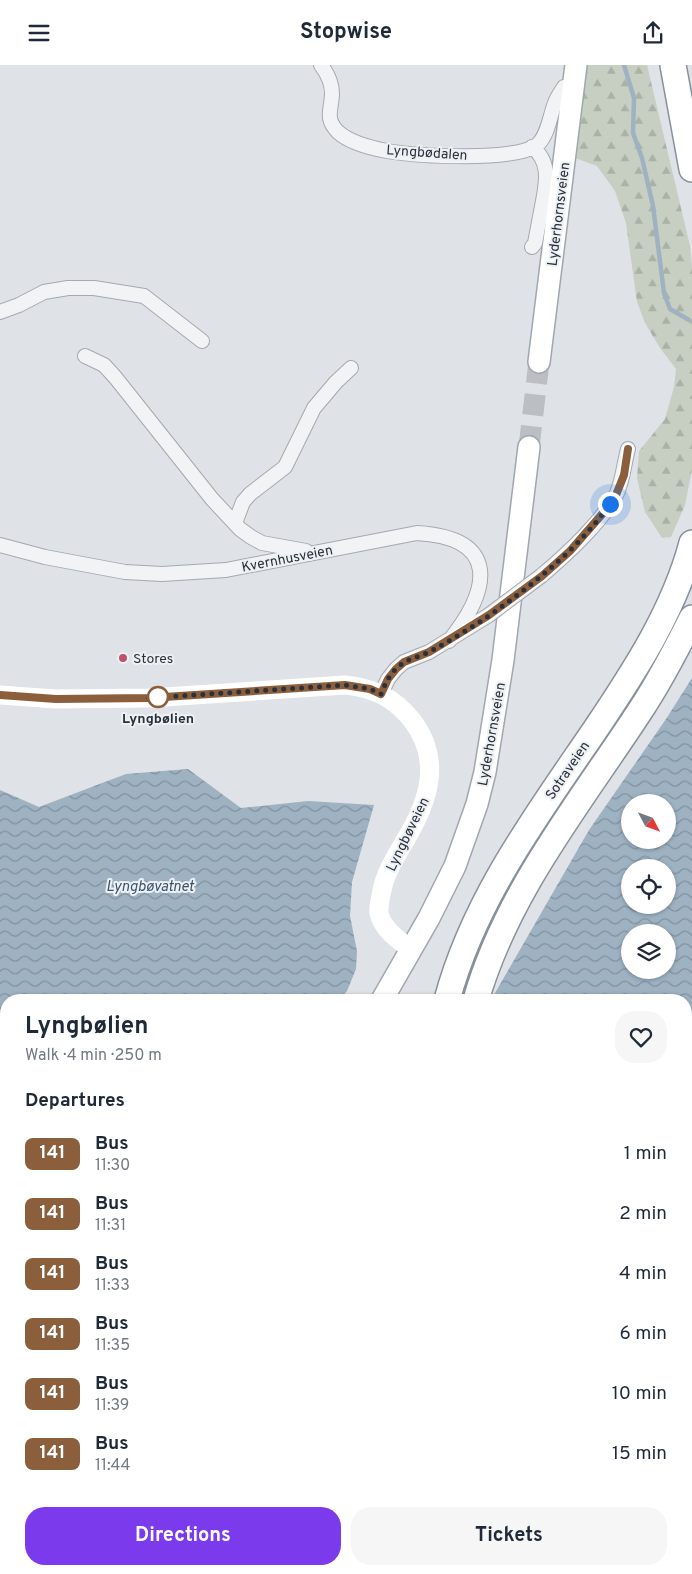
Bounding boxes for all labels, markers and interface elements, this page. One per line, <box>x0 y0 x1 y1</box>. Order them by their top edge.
icon: menu <box>25 19 53 47</box>
text: Stopwise <box>300 19 392 46</box>
icon: share <box>639 19 667 47</box>
street label: Lyngbødalen <box>386 142 468 165</box>
street label: Lyderhornsveien <box>545 161 574 267</box>
your location <box>598 492 623 517</box>
street label: Kvernhusveien <box>240 542 334 577</box>
place label: Stores <box>133 651 173 668</box>
marker: Stores <box>117 652 129 664</box>
street label: Lyderhornsveien <box>475 681 510 787</box>
marker: Lyngbølien <box>147 686 169 708</box>
place label: Lyngbølien <box>122 711 194 728</box>
street label: Sotraveien <box>543 738 594 803</box>
north arrow <box>621 794 676 849</box>
map controls <box>621 794 676 979</box>
street label: Lyngbøveien <box>383 795 434 875</box>
button: locate <box>621 859 676 914</box>
water label: Lyngbøvatnet <box>106 878 195 897</box>
button: layers <box>621 924 676 979</box>
button: heart <box>615 1011 667 1063</box>
text: Lyngbølien <box>25 1012 149 1042</box>
text: Walk · 4 min · 250 m <box>25 1046 162 1066</box>
text: Departures <box>25 1089 125 1113</box>
text: Bus <box>95 1132 129 1156</box>
text: 141 <box>40 1142 65 1165</box>
text: 1 min <box>624 1142 667 1166</box>
text: 11:30 <box>95 1156 130 1176</box>
text: Bus <box>95 1192 129 1216</box>
text: 141 <box>40 1202 65 1225</box>
text: 2 min <box>619 1202 667 1226</box>
text: 11:31 <box>95 1216 126 1236</box>
text: Bus <box>95 1252 129 1276</box>
text: 141 <box>40 1262 65 1285</box>
text: 4 min <box>619 1262 667 1286</box>
text: 11:33 <box>95 1276 130 1296</box>
text: Bus <box>95 1312 129 1336</box>
text: 141 <box>40 1322 65 1345</box>
text: 6 min <box>620 1322 667 1346</box>
text: 11:35 <box>95 1336 130 1356</box>
text: Bus <box>95 1372 129 1396</box>
text: 141 <box>40 1382 65 1405</box>
text: 10 min <box>612 1382 667 1406</box>
text: 11:39 <box>95 1396 129 1416</box>
text: Bus <box>95 1432 129 1456</box>
text: 141 <box>40 1442 65 1465</box>
text: 15 min <box>612 1442 667 1466</box>
text: 11:44 <box>95 1456 130 1476</box>
button: Directions <box>25 1507 341 1565</box>
button: Tickets <box>351 1507 667 1565</box>

